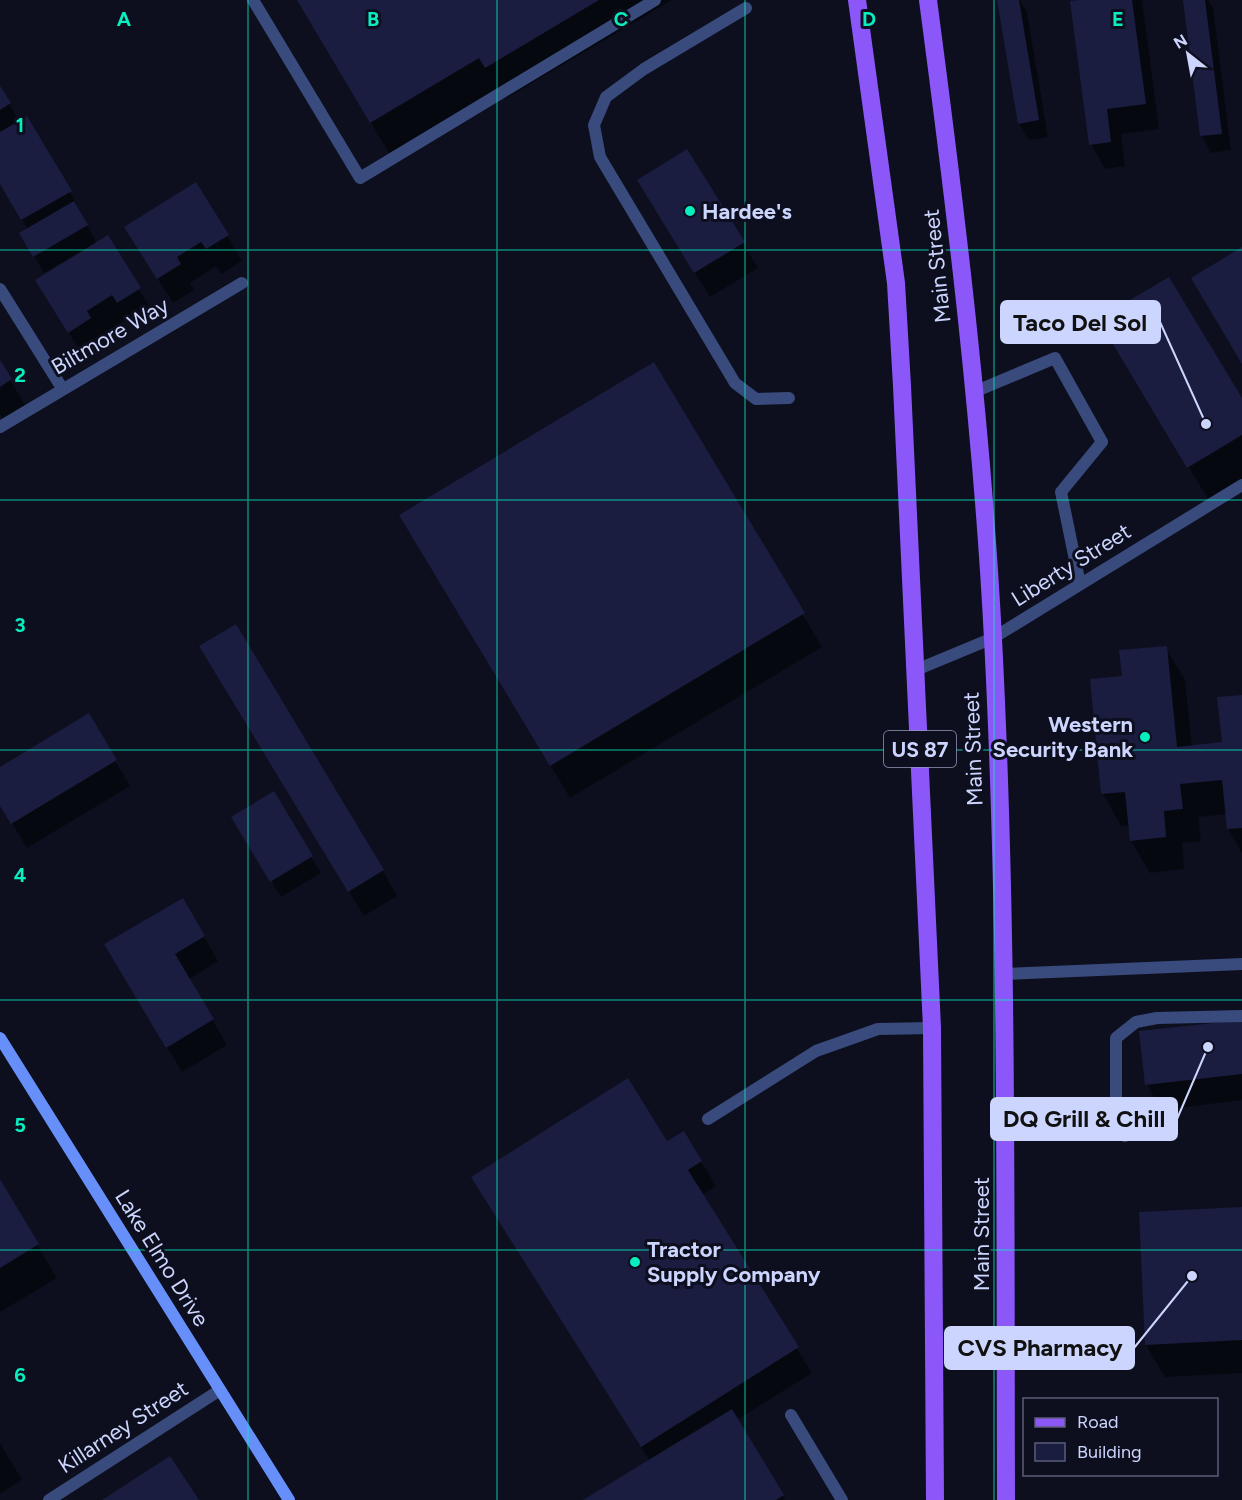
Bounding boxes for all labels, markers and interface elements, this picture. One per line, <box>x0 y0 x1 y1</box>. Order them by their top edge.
text: A <box>117 7 132 31</box>
text: B <box>367 7 379 31</box>
text: C <box>614 7 628 31</box>
text: D <box>862 7 876 31</box>
text: E <box>1112 7 1124 31</box>
north arrow <box>1158 24 1218 84</box>
text: N <box>1170 30 1191 53</box>
text: 1 <box>16 113 24 137</box>
place label: Hardee's <box>702 198 792 225</box>
marker: Hardee's <box>683 204 697 218</box>
street label: Main Street <box>918 208 956 324</box>
street label: Biltmore Way <box>47 291 174 380</box>
callout: Taco Del Sol <box>1001 301 1160 343</box>
text: Taco Del Sol <box>1013 308 1147 337</box>
text: 2 <box>14 363 26 387</box>
street label: Liberty Street <box>1006 518 1136 612</box>
text: 3 <box>14 613 26 637</box>
street label: Main Street <box>958 691 988 807</box>
place label: Western Security Bank <box>993 711 1133 763</box>
marker: Western Security Bank <box>1138 730 1152 744</box>
road number: US 87 <box>884 731 956 767</box>
text: 4 <box>14 863 27 887</box>
callout: DQ Grill & Chill <box>991 1098 1177 1140</box>
text: DQ Grill & Chill <box>1003 1104 1165 1133</box>
text: 5 <box>14 1113 26 1137</box>
street label: Main Street <box>968 1177 995 1291</box>
street label: Lake Elmo Drive <box>109 1185 215 1331</box>
place label: Tractor Supply Company <box>647 1236 821 1288</box>
marker: Tractor Supply Company <box>628 1255 642 1269</box>
callout: CVS Pharmacy <box>945 1327 1134 1369</box>
text: CVS Pharmacy <box>957 1333 1123 1362</box>
text: 6 <box>14 1363 26 1387</box>
street label: Killarney Street <box>53 1375 193 1479</box>
legend <box>1023 1398 1218 1476</box>
text: Road <box>1077 1411 1118 1433</box>
text: Building <box>1077 1441 1142 1463</box>

